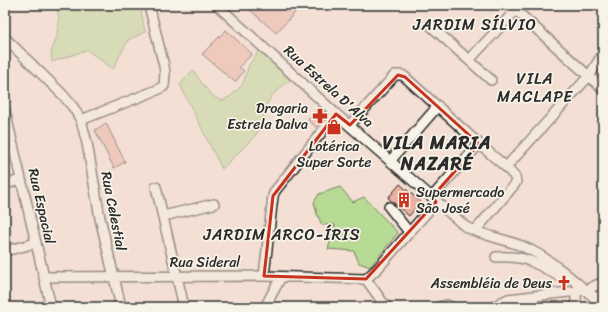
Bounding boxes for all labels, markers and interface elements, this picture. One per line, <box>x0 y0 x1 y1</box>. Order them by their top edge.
district label: JARDIM SÍLVIO <box>412 10 537 39</box>
street label: Rua Estrela D'Alva <box>278 39 380 134</box>
district label: VILA MACLAPE <box>497 64 573 111</box>
place label: Drogaria Estrela Dalva <box>227 96 308 137</box>
pharmacy icon: Drogaria Estrela Dalva <box>311 107 329 125</box>
shop icon: Lotérica Super Sorte <box>325 118 343 136</box>
district label: VILA MARIA NAZARÉ <box>383 127 491 180</box>
place label: Lotérica Super Sorte <box>296 134 372 175</box>
street label: Rua Espacial <box>21 166 63 248</box>
street label: Rua Celestial <box>94 169 134 254</box>
place label: Supermercado São José <box>416 180 504 221</box>
building icon: Supermercado São José <box>395 191 413 209</box>
district label: JARDIM ARCO-ÍRIS <box>202 220 361 249</box>
street label: Rua Sideral <box>170 250 241 275</box>
place label: Assembléia de Deus <box>430 271 553 296</box>
church icon: Assembléia de Deus <box>555 274 573 292</box>

